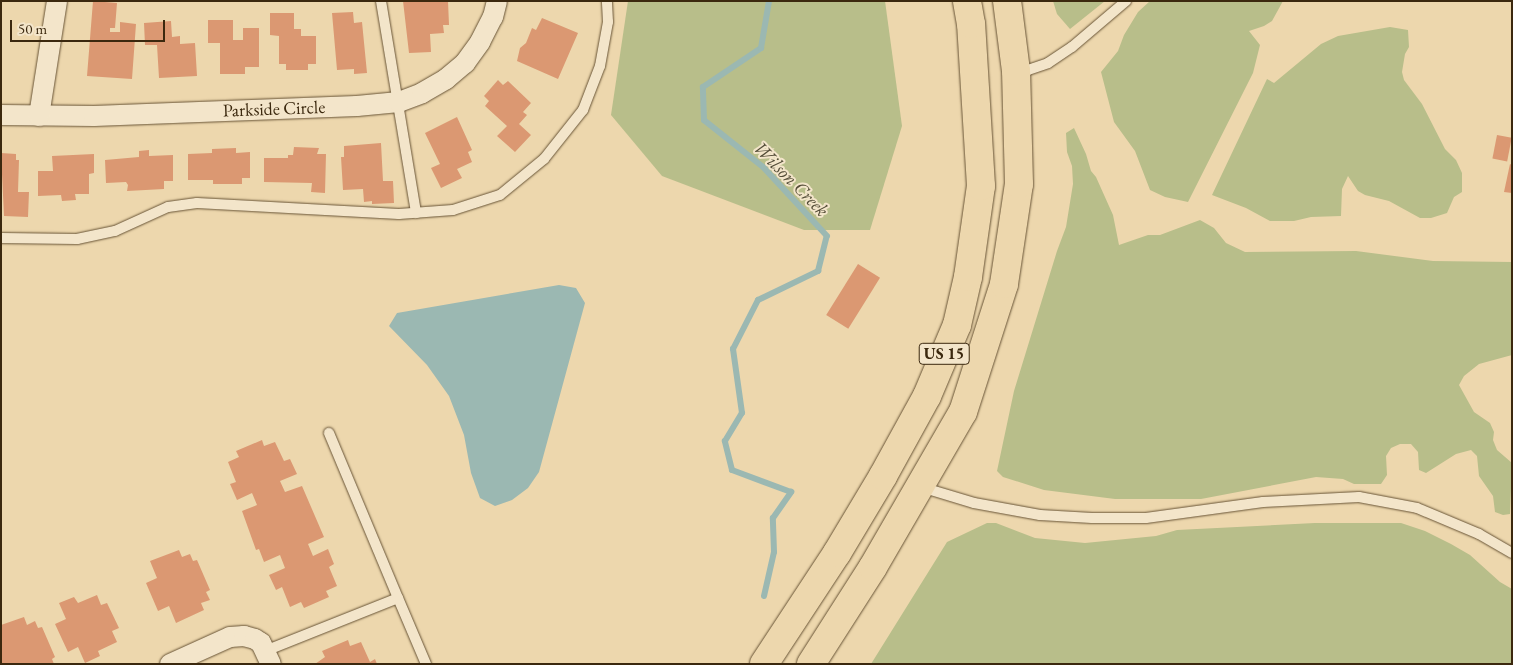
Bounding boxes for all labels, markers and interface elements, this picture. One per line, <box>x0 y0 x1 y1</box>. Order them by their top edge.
scale bar <box>12 10 168 42</box>
text: 50 m <box>18 19 47 38</box>
street label: Parkside Circle <box>222 96 326 122</box>
water label: Wilson Creek <box>749 137 833 221</box>
road number: US 15 <box>918 340 970 368</box>

